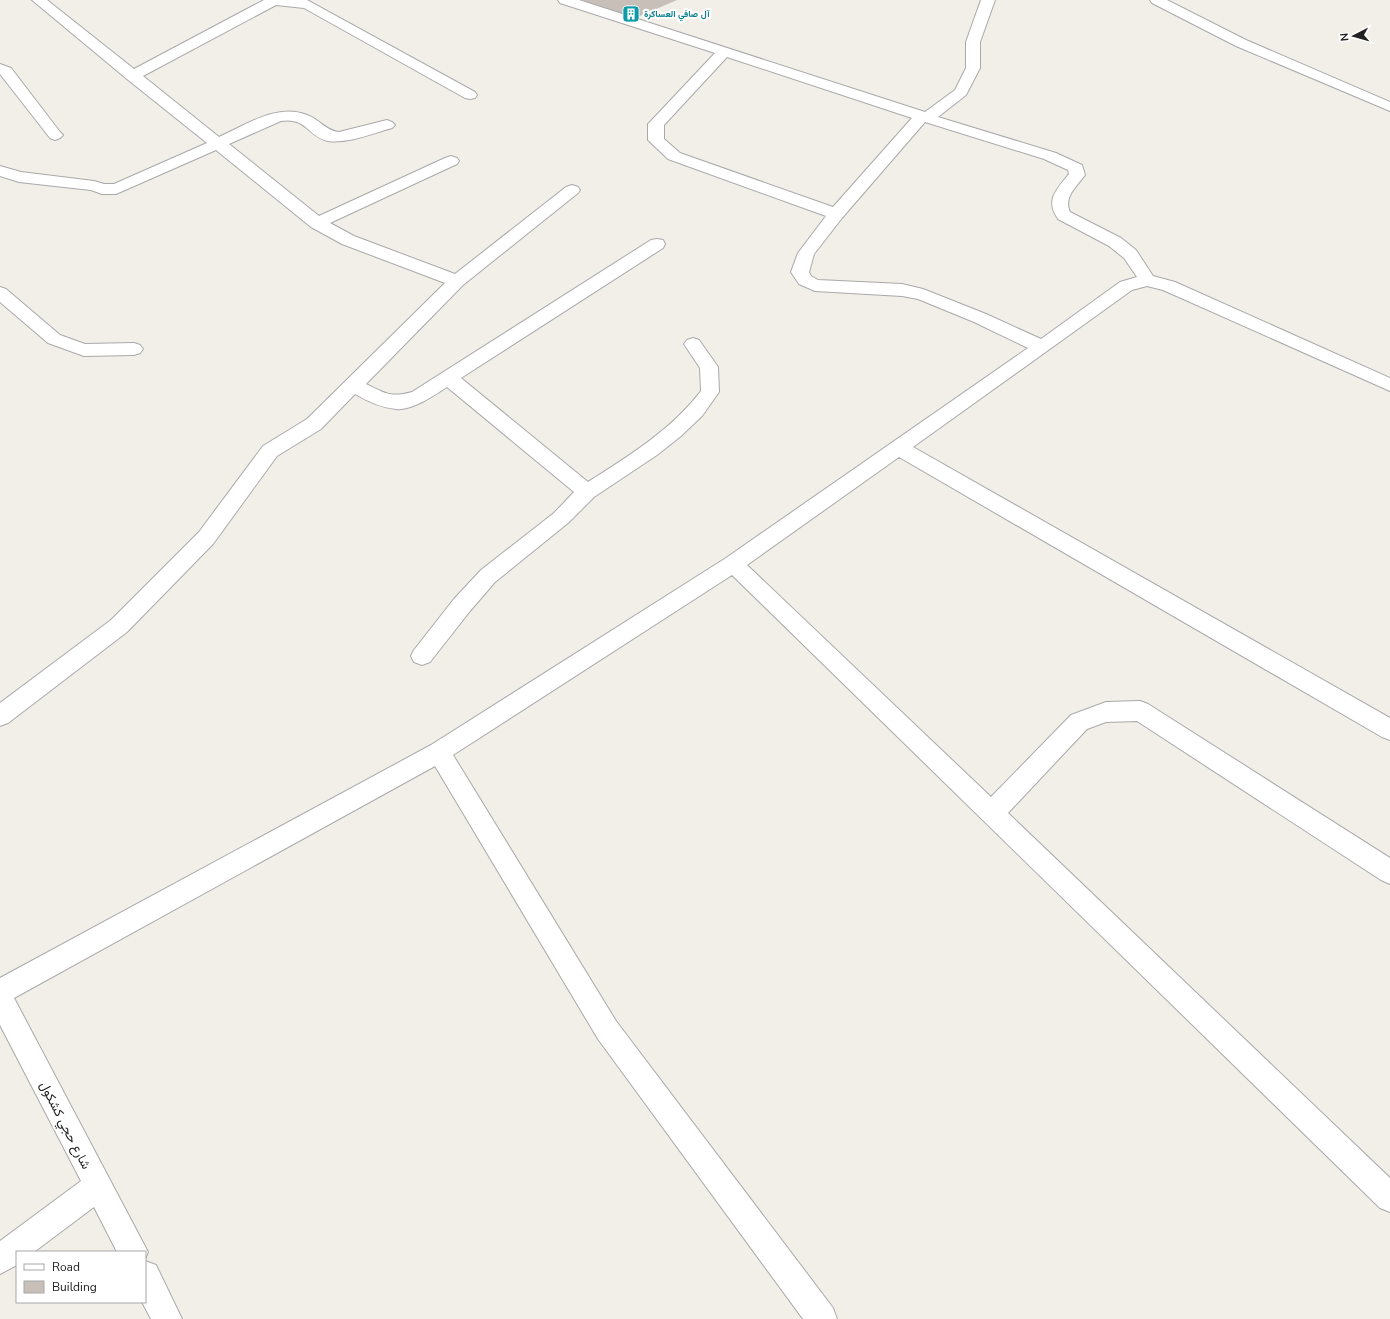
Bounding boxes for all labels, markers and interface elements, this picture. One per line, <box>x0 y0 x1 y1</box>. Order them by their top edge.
building icon: آل صافي العساكرة <box>621 4 641 24</box>
place label: آل صافي العساكرة <box>644 8 710 22</box>
north arrow <box>1334 16 1374 56</box>
text: N <box>1337 32 1352 42</box>
street label: شارع حجي كشكول <box>34 1078 95 1173</box>
legend <box>16 1251 146 1303</box>
text: Road <box>52 1259 80 1275</box>
text: Building <box>52 1279 97 1295</box>

